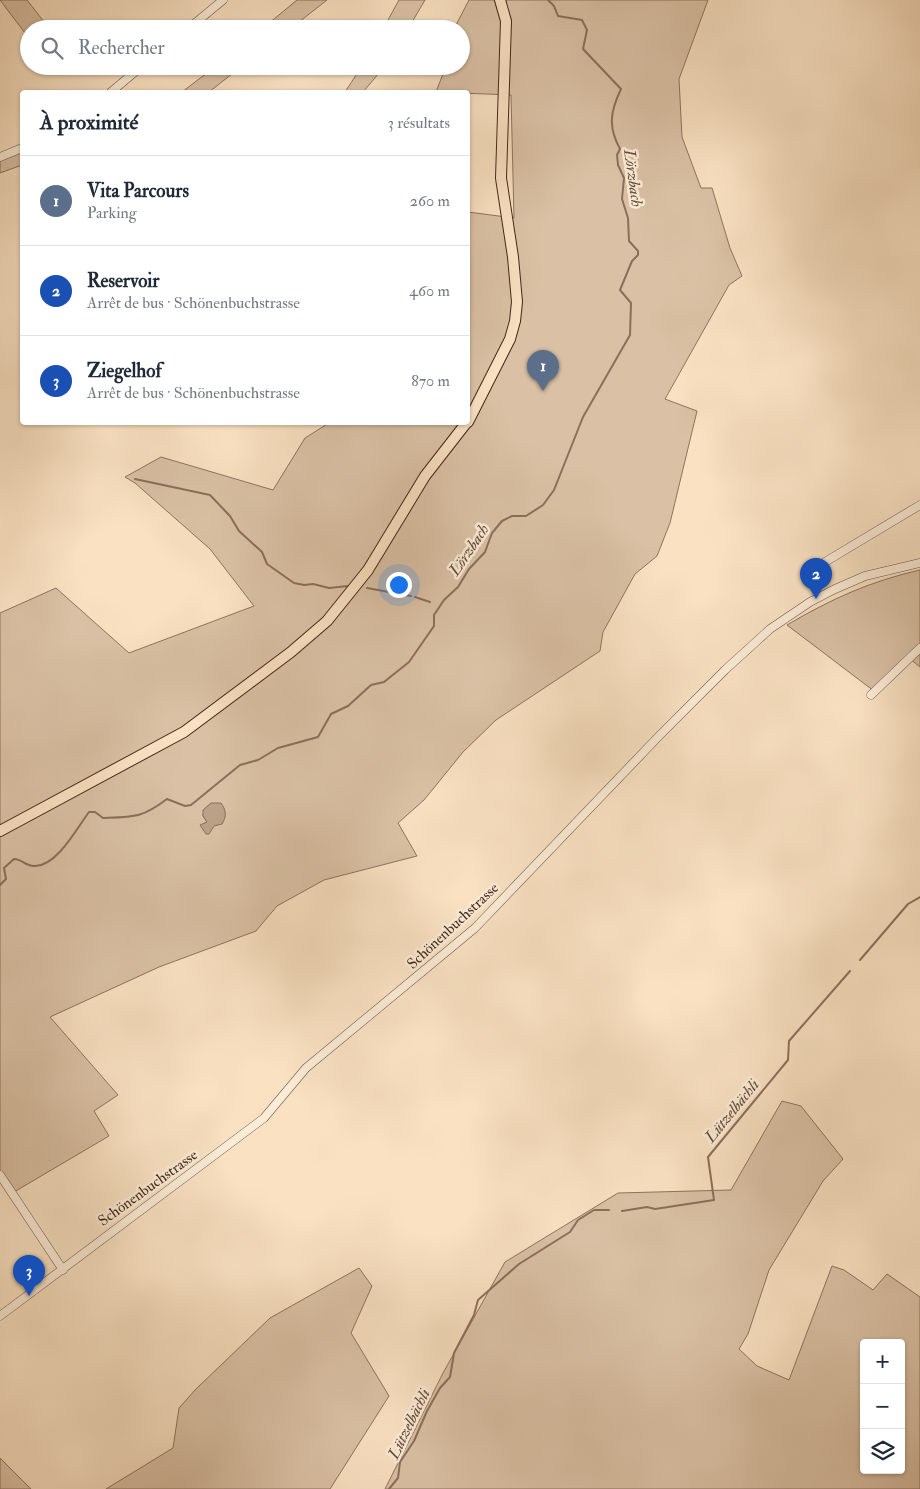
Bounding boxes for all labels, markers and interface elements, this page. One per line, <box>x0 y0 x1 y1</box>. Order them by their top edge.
search box <box>20 20 470 75</box>
icon: search <box>38 34 66 62</box>
text: Rechercher <box>78 36 165 60</box>
text: À proximité <box>40 109 138 136</box>
text: 3 résultats <box>388 113 450 133</box>
water label: Lörzbach <box>619 147 647 208</box>
text: Vita Parcours <box>87 179 189 203</box>
text: 1 <box>53 191 59 211</box>
text: 260 m <box>410 191 450 211</box>
text: Parking <box>87 203 137 223</box>
text: Reservoir <box>87 269 159 293</box>
text: 2 <box>52 281 60 301</box>
text: 460 m <box>409 281 450 301</box>
text: Arrêt de bus · Schönenbuchstrasse <box>87 293 300 313</box>
pin: 1 <box>527 350 559 391</box>
text: Ziegelhof <box>87 359 162 383</box>
text: 3 <box>53 371 59 391</box>
text: 870 m <box>411 371 450 391</box>
text: Arrêt de bus · Schönenbuchstrasse <box>87 383 300 403</box>
water label: Lörzbach <box>444 520 493 580</box>
pin: 2 <box>800 558 832 599</box>
your location <box>386 572 412 598</box>
street label: Schönenbuchstrasse <box>403 879 503 973</box>
water label: Lützelbächli <box>700 1075 764 1147</box>
street label: Schönenbuchstrasse <box>94 1145 202 1231</box>
pin: 3 <box>13 1255 45 1296</box>
map controls <box>860 1339 905 1474</box>
button: + <box>860 1339 905 1384</box>
button: − <box>860 1384 905 1429</box>
water label: Lützelbächli <box>383 1385 435 1463</box>
button: layers <box>860 1429 905 1474</box>

